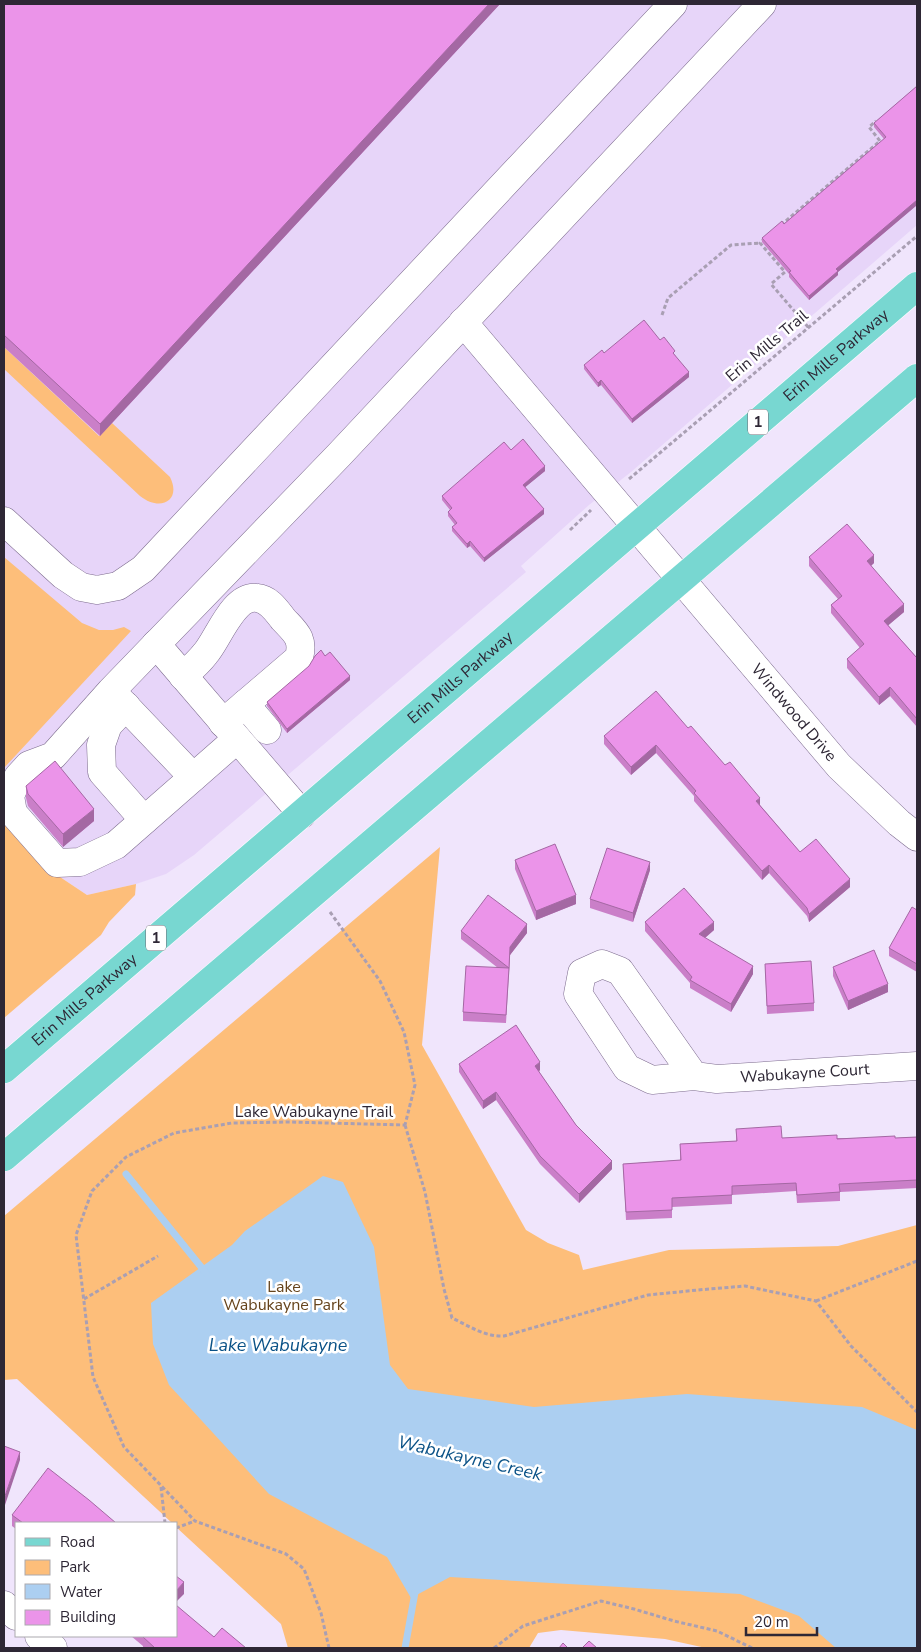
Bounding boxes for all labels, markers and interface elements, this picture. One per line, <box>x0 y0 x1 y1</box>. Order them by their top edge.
street label: Erin Mills Parkway <box>779 304 894 407</box>
street label: Erin Mills Trail <box>721 305 813 387</box>
road number: 1 <box>748 410 768 434</box>
street label: Erin Mills Parkway <box>403 626 518 729</box>
street label: Windwood Drive <box>746 659 842 767</box>
road number: 1 <box>146 926 166 950</box>
street label: Erin Mills Parkway <box>27 948 142 1051</box>
street label: Wabukayne Court <box>739 1058 871 1088</box>
street label: Lake Wabukayne Trail <box>235 1101 393 1123</box>
park label: Lake Wabukayne Park <box>223 1276 346 1316</box>
water label: Lake Wabukayne <box>209 1333 348 1357</box>
water label: Wabukayne Creek <box>395 1430 546 1487</box>
legend <box>15 1522 178 1637</box>
text: Road <box>60 1532 95 1552</box>
text: Park <box>60 1557 90 1577</box>
text: Water <box>60 1582 103 1602</box>
scale bar <box>746 1604 817 1636</box>
text: Building <box>60 1607 116 1627</box>
text: 20 m <box>754 1612 789 1632</box>

